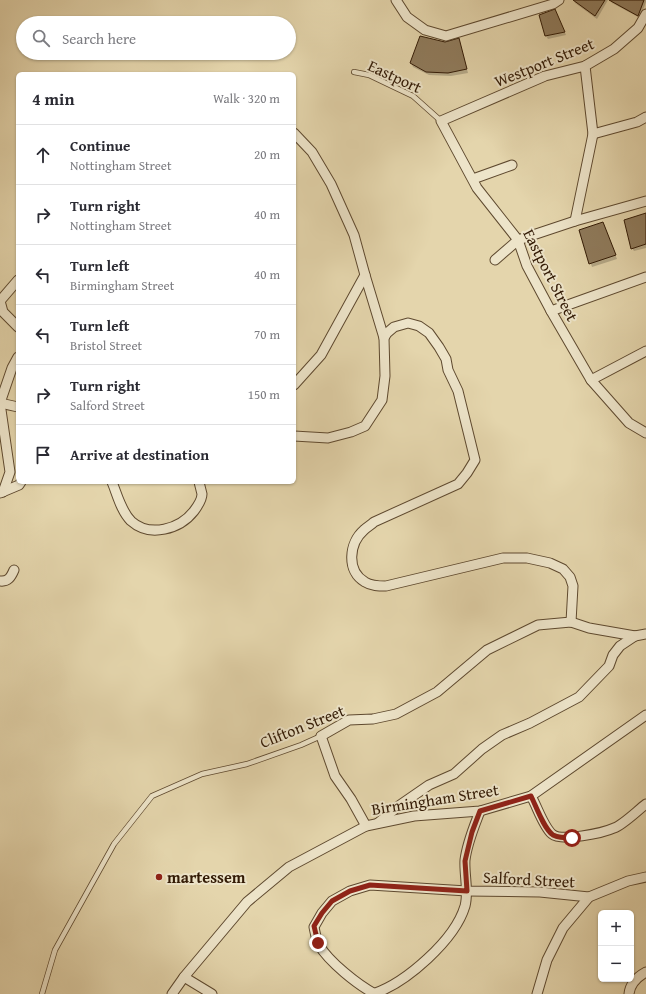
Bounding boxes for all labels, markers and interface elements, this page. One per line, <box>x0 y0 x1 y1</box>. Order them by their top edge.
search box <box>16 16 296 60</box>
icon: search <box>30 27 52 49</box>
text: Search here <box>62 28 136 49</box>
street label: Westport Street <box>491 31 598 93</box>
street label: Eastport <box>364 53 426 99</box>
text: 4 min <box>32 86 74 111</box>
text: Walk · 320 m <box>213 89 280 108</box>
text: Continue <box>70 135 131 156</box>
icon: ahead <box>32 144 54 166</box>
text: 20 m <box>254 145 280 164</box>
text: Nottingham Street <box>70 156 172 175</box>
text: Turn right <box>70 195 141 216</box>
icon: right <box>32 204 54 226</box>
text: 40 m <box>254 205 280 224</box>
text: Nottingham Street <box>70 216 172 235</box>
street label: Eastport Street <box>517 225 585 326</box>
text: Turn left <box>70 255 129 276</box>
icon: left <box>32 264 54 286</box>
text: 40 m <box>254 265 280 284</box>
text: Birmingham Street <box>70 276 174 295</box>
text: Turn left <box>70 315 129 336</box>
icon: left <box>32 324 54 346</box>
text: 70 m <box>254 325 280 344</box>
text: Bristol Street <box>70 336 142 355</box>
text: Turn right <box>70 375 141 396</box>
icon: right <box>32 384 54 406</box>
text: 150 m <box>248 385 280 404</box>
text: Salford Street <box>70 396 145 415</box>
icon: arrive <box>32 444 54 466</box>
text: Arrive at destination <box>70 444 209 465</box>
street label: Clifton Street <box>256 698 348 754</box>
street label: Birmingham Street <box>370 777 501 821</box>
route start <box>563 829 581 847</box>
place label: martessem <box>167 865 246 889</box>
street label: Salford Street <box>482 865 576 893</box>
marker: martessem <box>154 872 164 882</box>
map controls <box>598 910 634 982</box>
button: + <box>598 910 634 946</box>
route end <box>309 934 327 952</box>
button: − <box>598 946 634 982</box>

